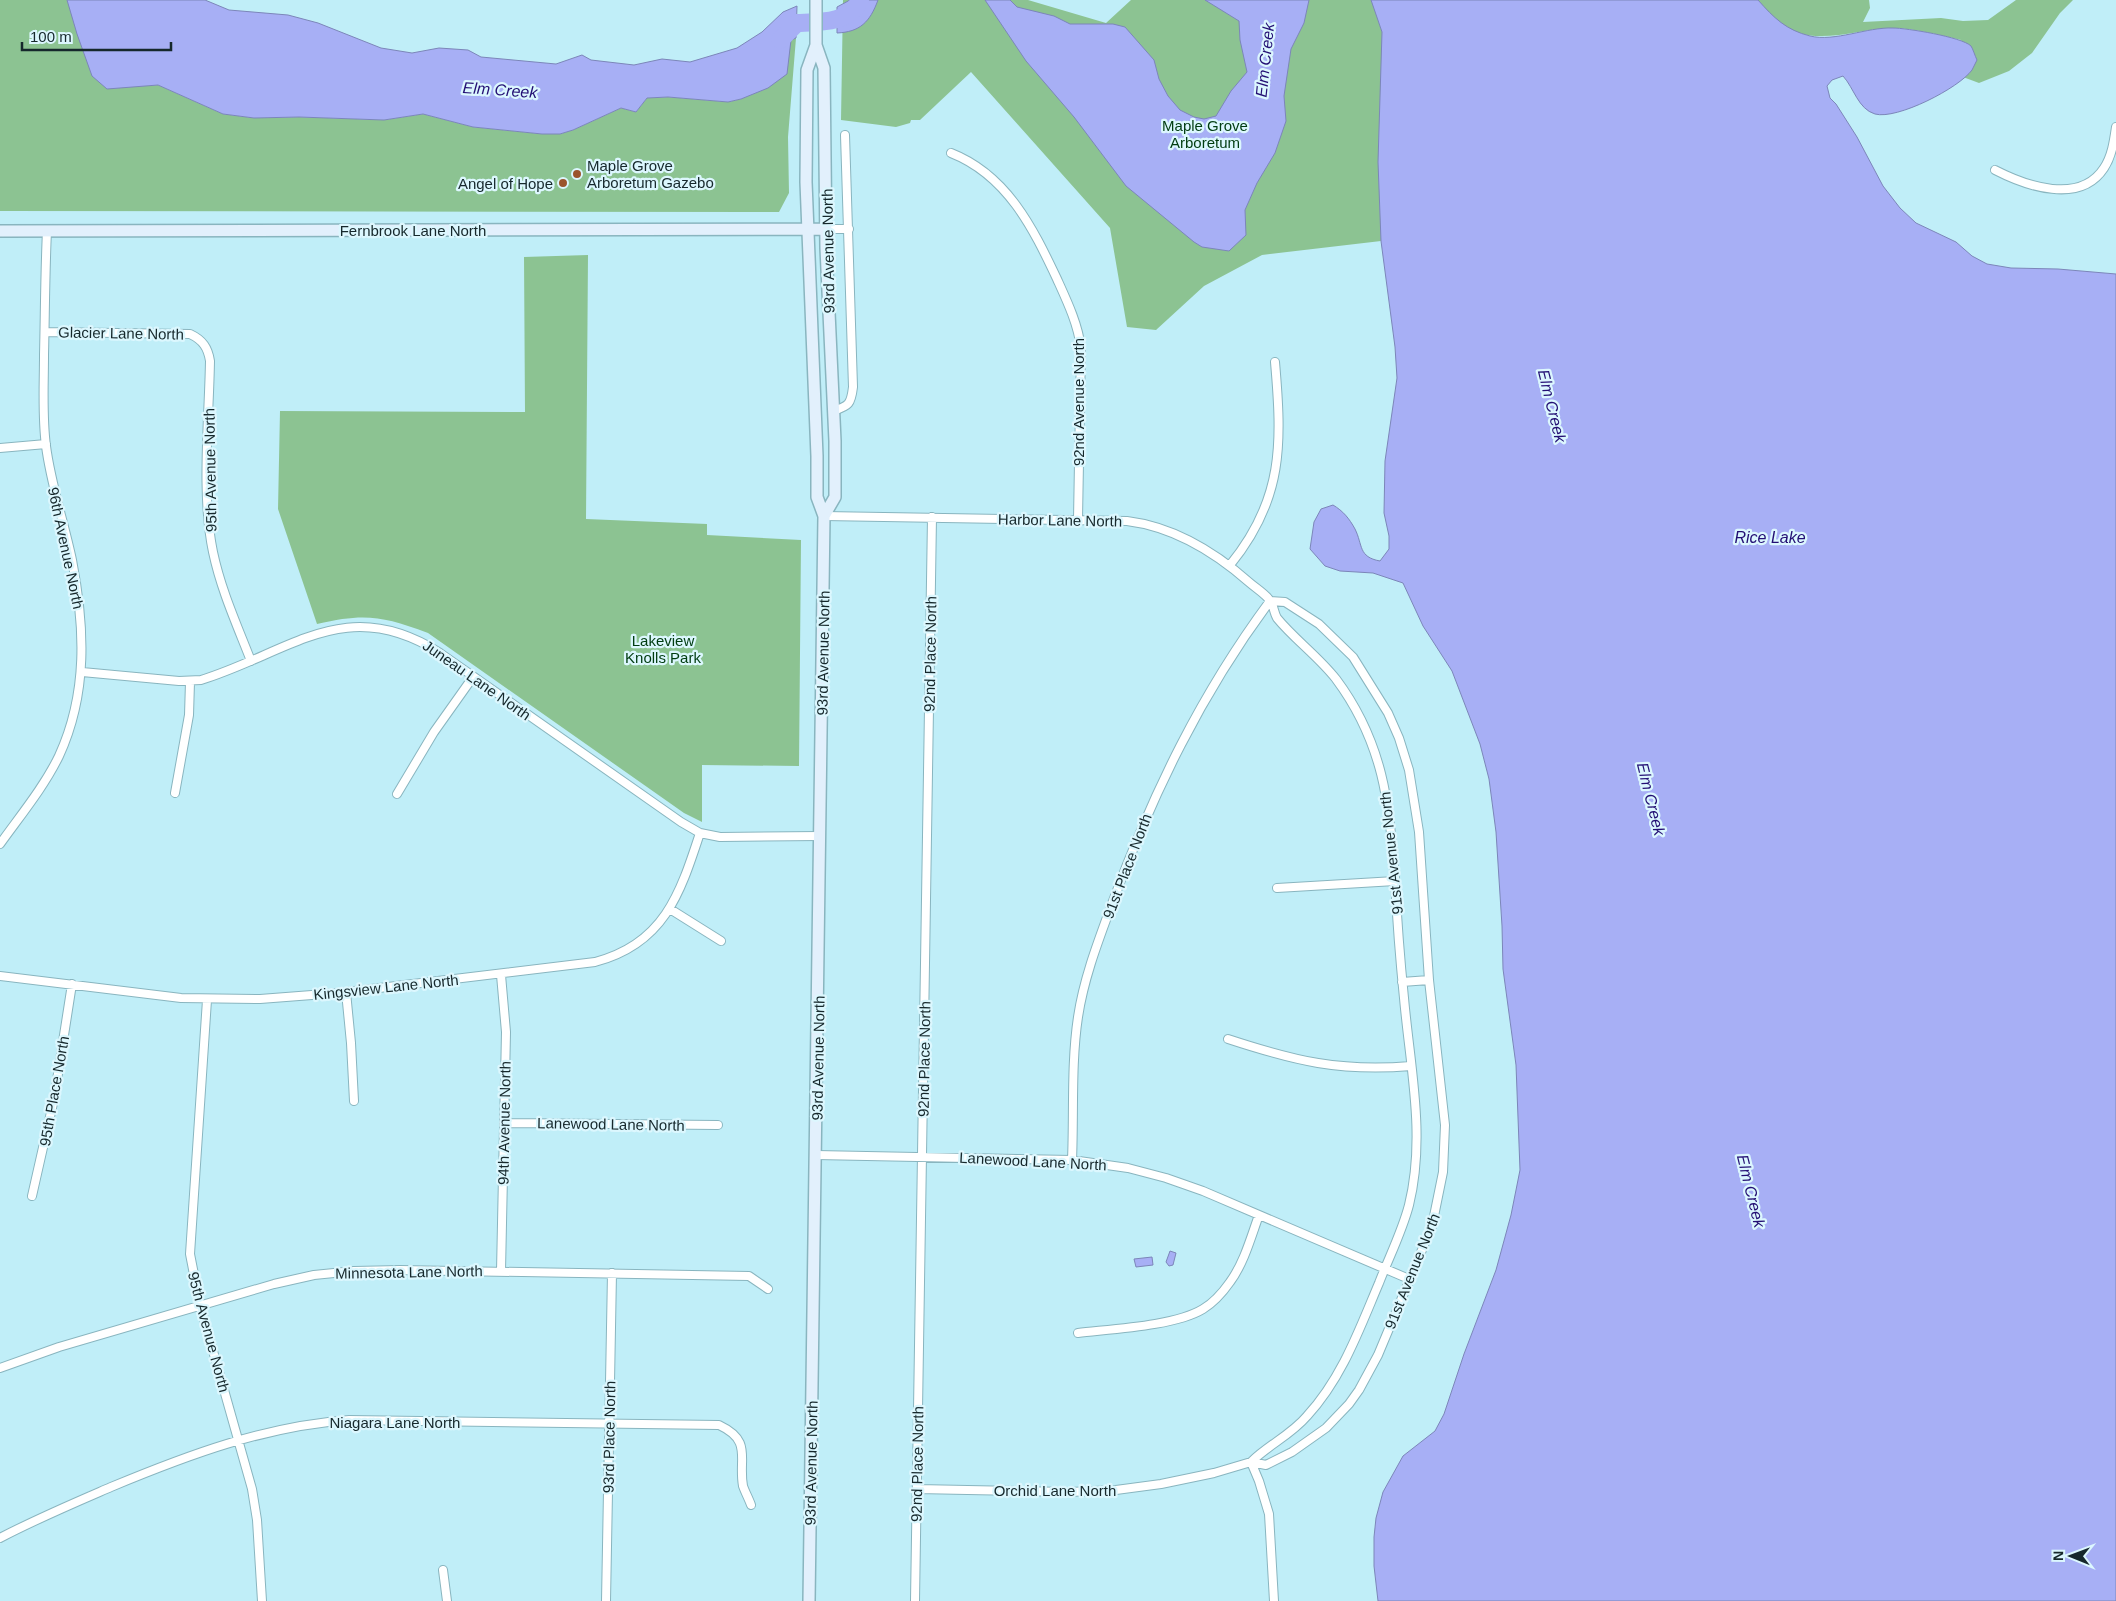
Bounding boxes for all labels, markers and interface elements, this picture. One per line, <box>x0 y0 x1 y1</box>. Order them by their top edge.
scale bar <box>22 20 171 52</box>
water label: Elm Creek <box>1253 21 1277 98</box>
text: 100 m <box>30 28 72 45</box>
water label: Elm Creek <box>462 79 539 101</box>
park label: Maple Grove Arboretum <box>1162 117 1248 151</box>
place label: Maple Grove Arboretum Gazebo <box>587 157 714 191</box>
marker: Maple Grove Arboretum Gazebo <box>571 168 583 180</box>
place label: Angel of Hope <box>458 175 553 192</box>
marker: Angel of Hope <box>557 177 569 189</box>
street label: 93rd Avenue North <box>818 188 838 314</box>
street label: Fernbrook Lane North <box>340 222 486 239</box>
street label: Glacier Lane North <box>58 323 184 343</box>
street label: 92nd Avenue North <box>1070 338 1087 466</box>
water label: Elm Creek <box>1535 368 1570 445</box>
street label: 95th Avenue North <box>200 408 220 532</box>
street label: 96th Avenue North <box>45 486 87 610</box>
street label: Harbor Lane North <box>998 510 1122 530</box>
water label: Rice Lake <box>1734 529 1806 546</box>
street label: 93rd Avenue North <box>813 590 833 716</box>
street label: 92nd Place North <box>920 596 940 712</box>
park label: Lakeview Knolls Park <box>625 632 701 666</box>
street label: Juneau Lane North <box>420 636 534 724</box>
water label: Elm Creek <box>1634 761 1669 838</box>
street label: 91st Avenue North <box>1376 791 1406 915</box>
street label: 91st Place North <box>1099 811 1155 921</box>
street label: Kingsview Lane North <box>313 971 459 1003</box>
street label: 93rd Avenue North <box>808 995 828 1121</box>
street label: 92nd Place North <box>914 1001 934 1117</box>
street label: 95th Place North <box>36 1035 72 1147</box>
street label: 94th Avenue North <box>494 1061 514 1185</box>
street label: Lanewood Lane North <box>537 1114 685 1134</box>
street label: Lanewood Lane North <box>959 1149 1107 1173</box>
water label: Elm Creek <box>1734 1153 1769 1230</box>
street label: 91st Avenue North <box>1381 1211 1443 1331</box>
street label: Minnesota Lane North <box>335 1262 483 1282</box>
street label: 95th Avenue North <box>185 1270 233 1394</box>
street label: 93rd Place North <box>600 1381 618 1493</box>
street label: 93rd Avenue North <box>801 1400 821 1526</box>
street label: 92nd Place North <box>907 1406 927 1522</box>
street label: Niagara Lane North <box>330 1414 460 1431</box>
street label: Orchid Lane North <box>994 1482 1116 1499</box>
north arrow <box>2046 1531 2096 1581</box>
text: N <box>2050 1551 2066 1561</box>

